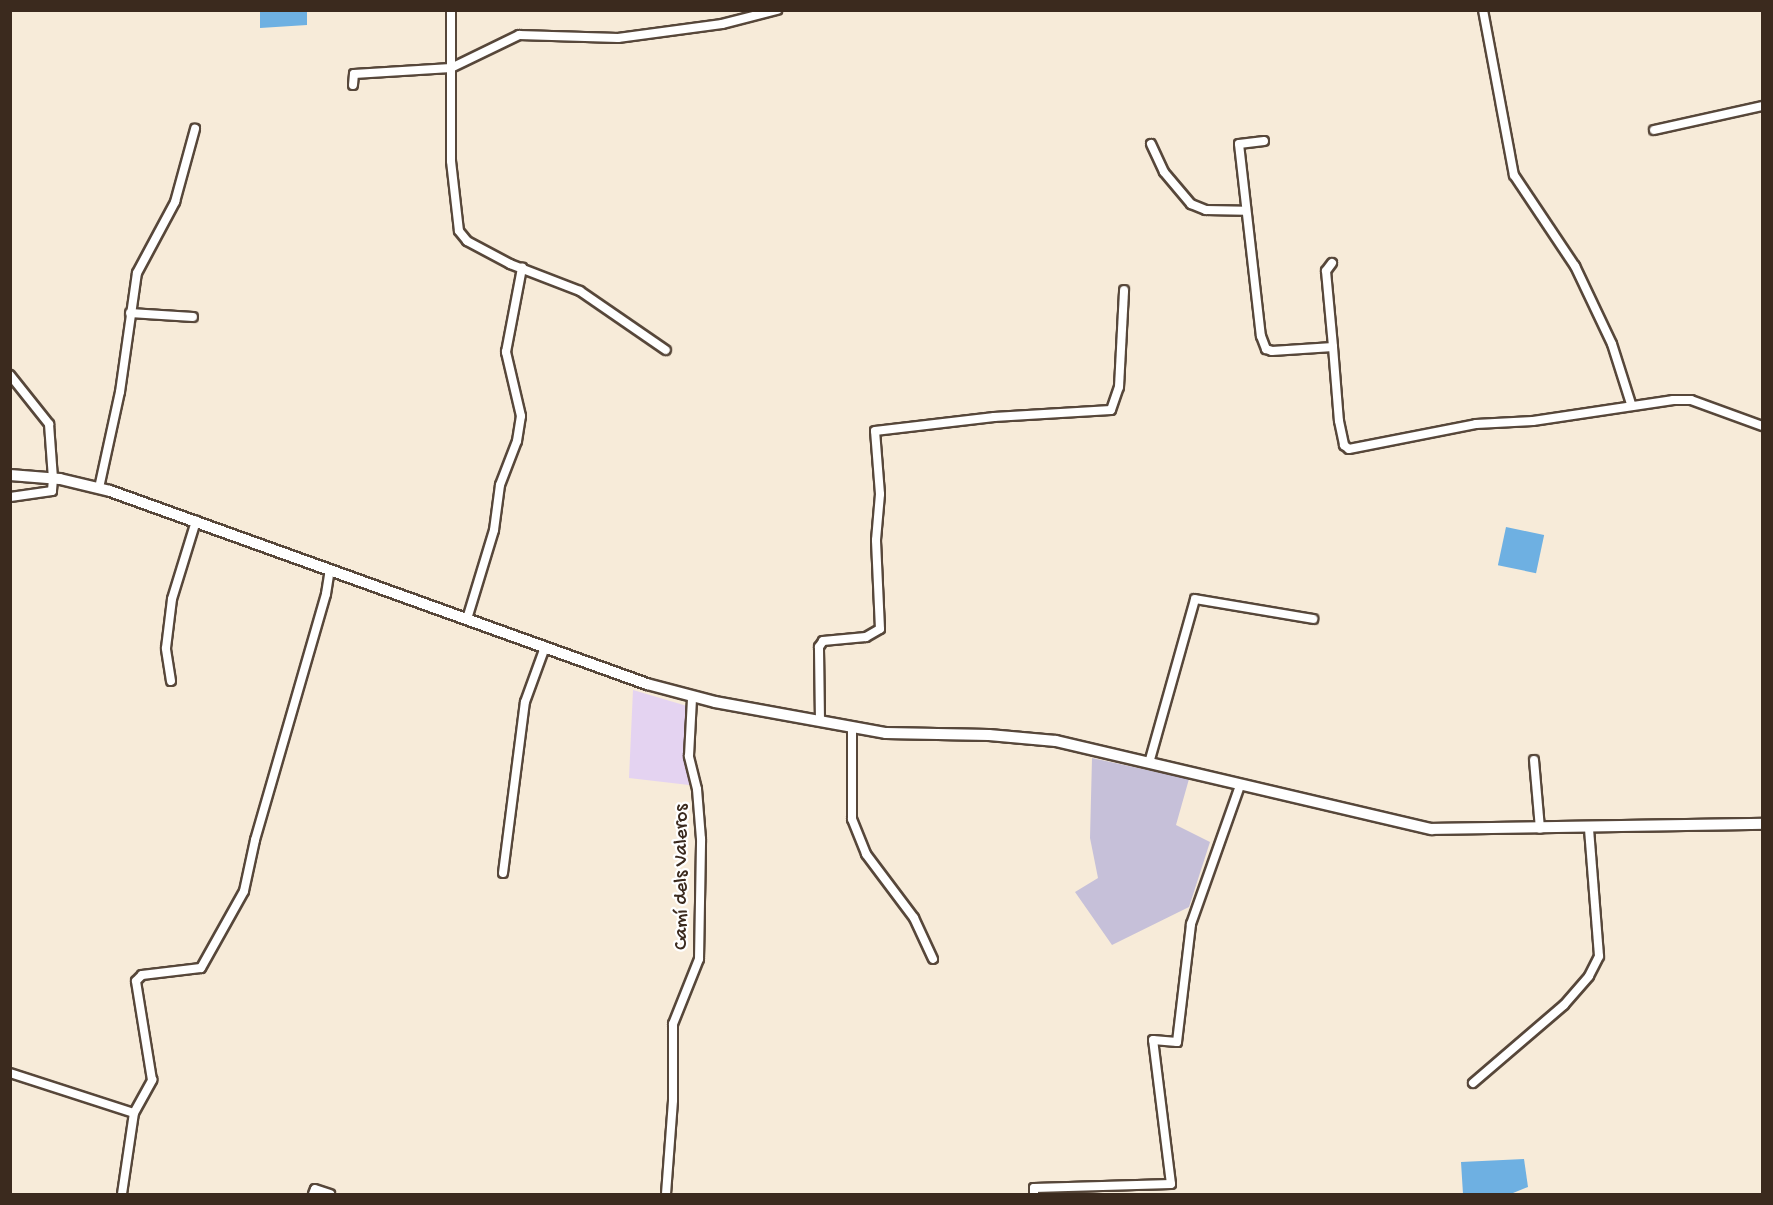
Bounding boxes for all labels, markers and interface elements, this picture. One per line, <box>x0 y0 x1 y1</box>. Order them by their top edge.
street label: Camí dels Valeros <box>670 804 694 950</box>

